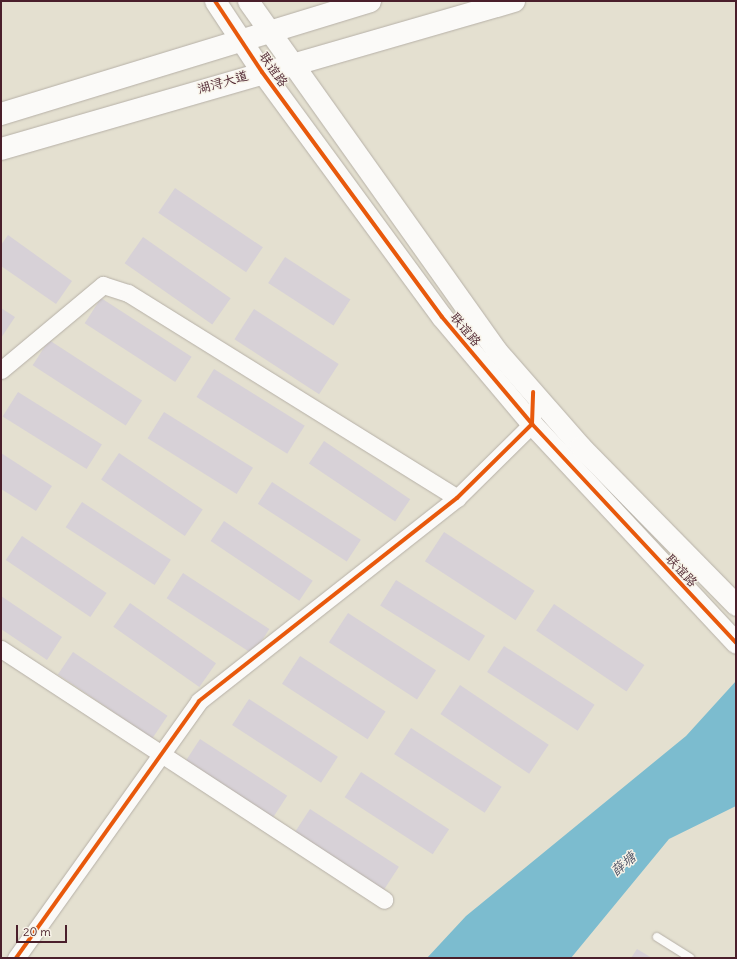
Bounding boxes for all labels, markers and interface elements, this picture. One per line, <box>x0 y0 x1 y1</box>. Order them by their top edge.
street label: 联谊路 <box>255 50 291 90</box>
street label: 湖浔大道 <box>196 68 250 98</box>
street label: 联谊路 <box>446 310 484 350</box>
street label: 联谊路 <box>662 551 700 591</box>
water label: 薛塘 <box>607 849 639 879</box>
scale bar <box>18 917 69 943</box>
text: 20 m <box>23 924 51 939</box>

